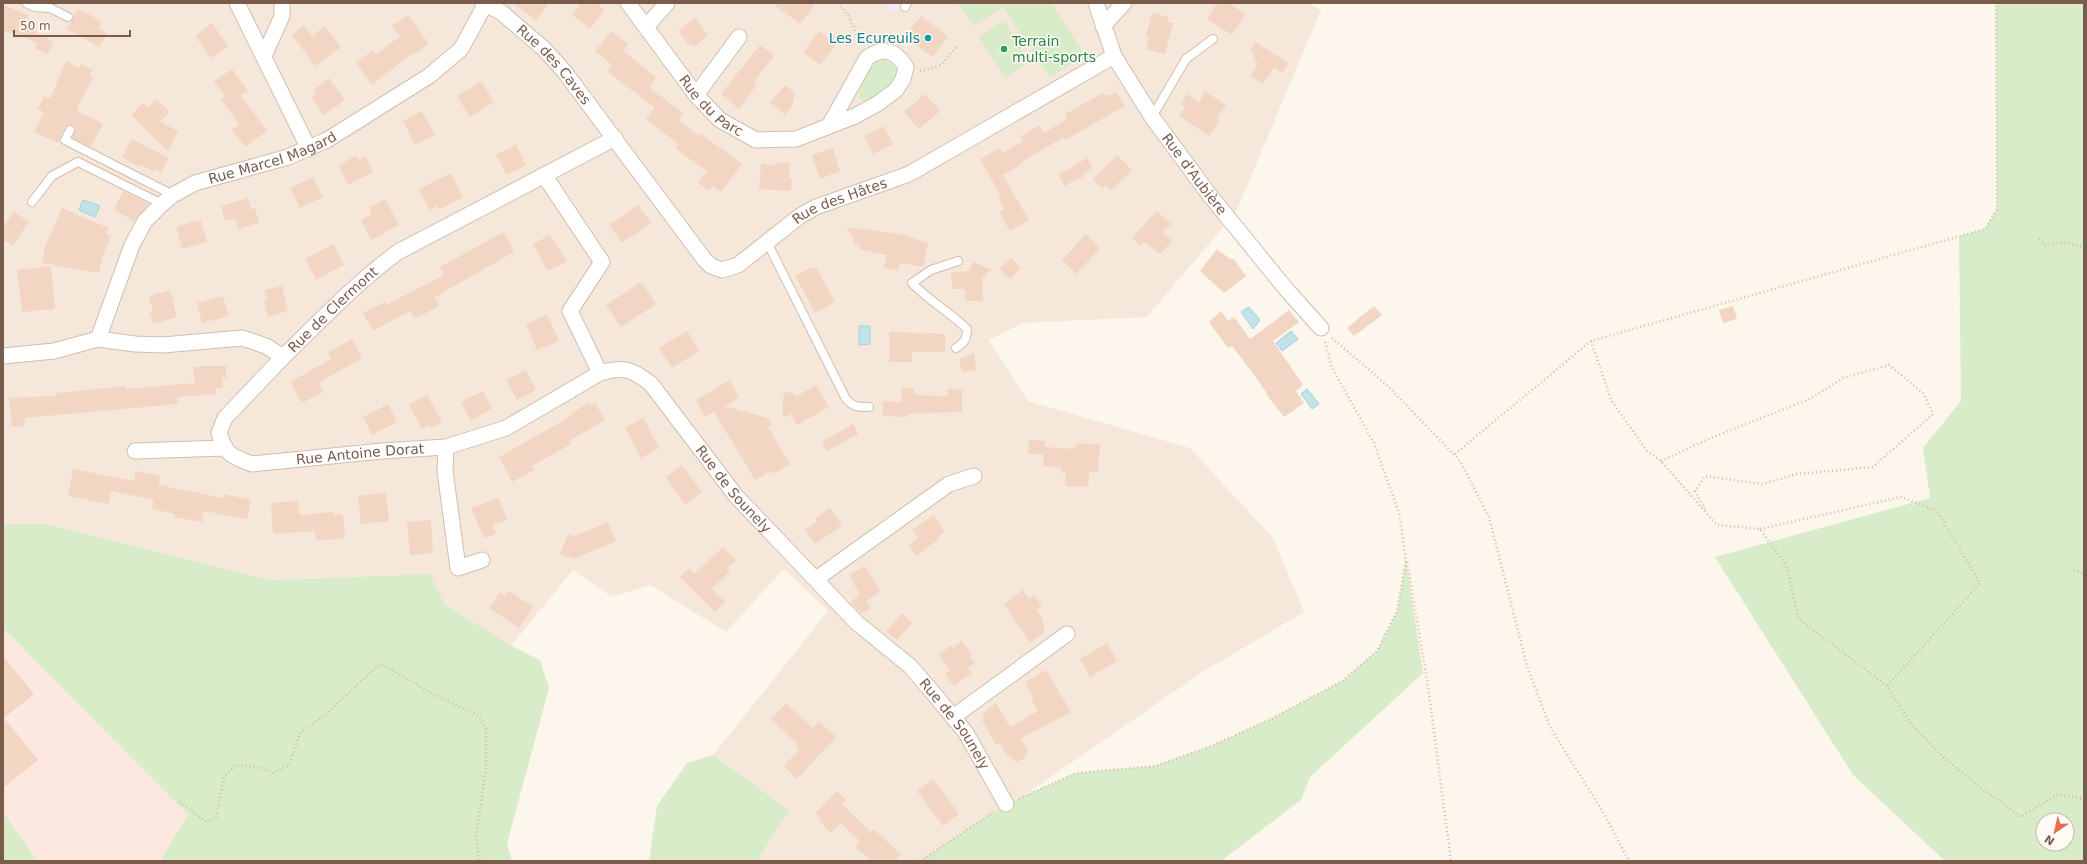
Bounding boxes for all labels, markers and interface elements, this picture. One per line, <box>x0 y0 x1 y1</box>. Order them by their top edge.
scale bar <box>14 12 130 38</box>
text: 50 m <box>20 19 51 33</box>
street label: Rue des Caves <box>514 21 594 108</box>
place label: Les Ecureuils <box>829 30 920 46</box>
marker: Les Ecureuils <box>923 33 933 43</box>
place label: Terrain multi-sports <box>1011 33 1096 65</box>
marker: Terrain multi-sports <box>999 44 1009 54</box>
street label: Rue du Parc <box>676 72 746 139</box>
street label: Rue Marcel Magard <box>207 128 339 187</box>
street label: Rue d'Aubière <box>1159 130 1230 218</box>
street label: Rue des Hâtes <box>789 174 889 227</box>
street label: Rue de Clermont <box>285 263 381 356</box>
street label: Rue Antoine Dorat <box>295 440 425 468</box>
street label: Rue de Sounely <box>692 442 775 536</box>
street label: Rue de Sounely <box>916 675 993 772</box>
north arrow <box>2035 812 2075 852</box>
text: N <box>2042 832 2057 848</box>

